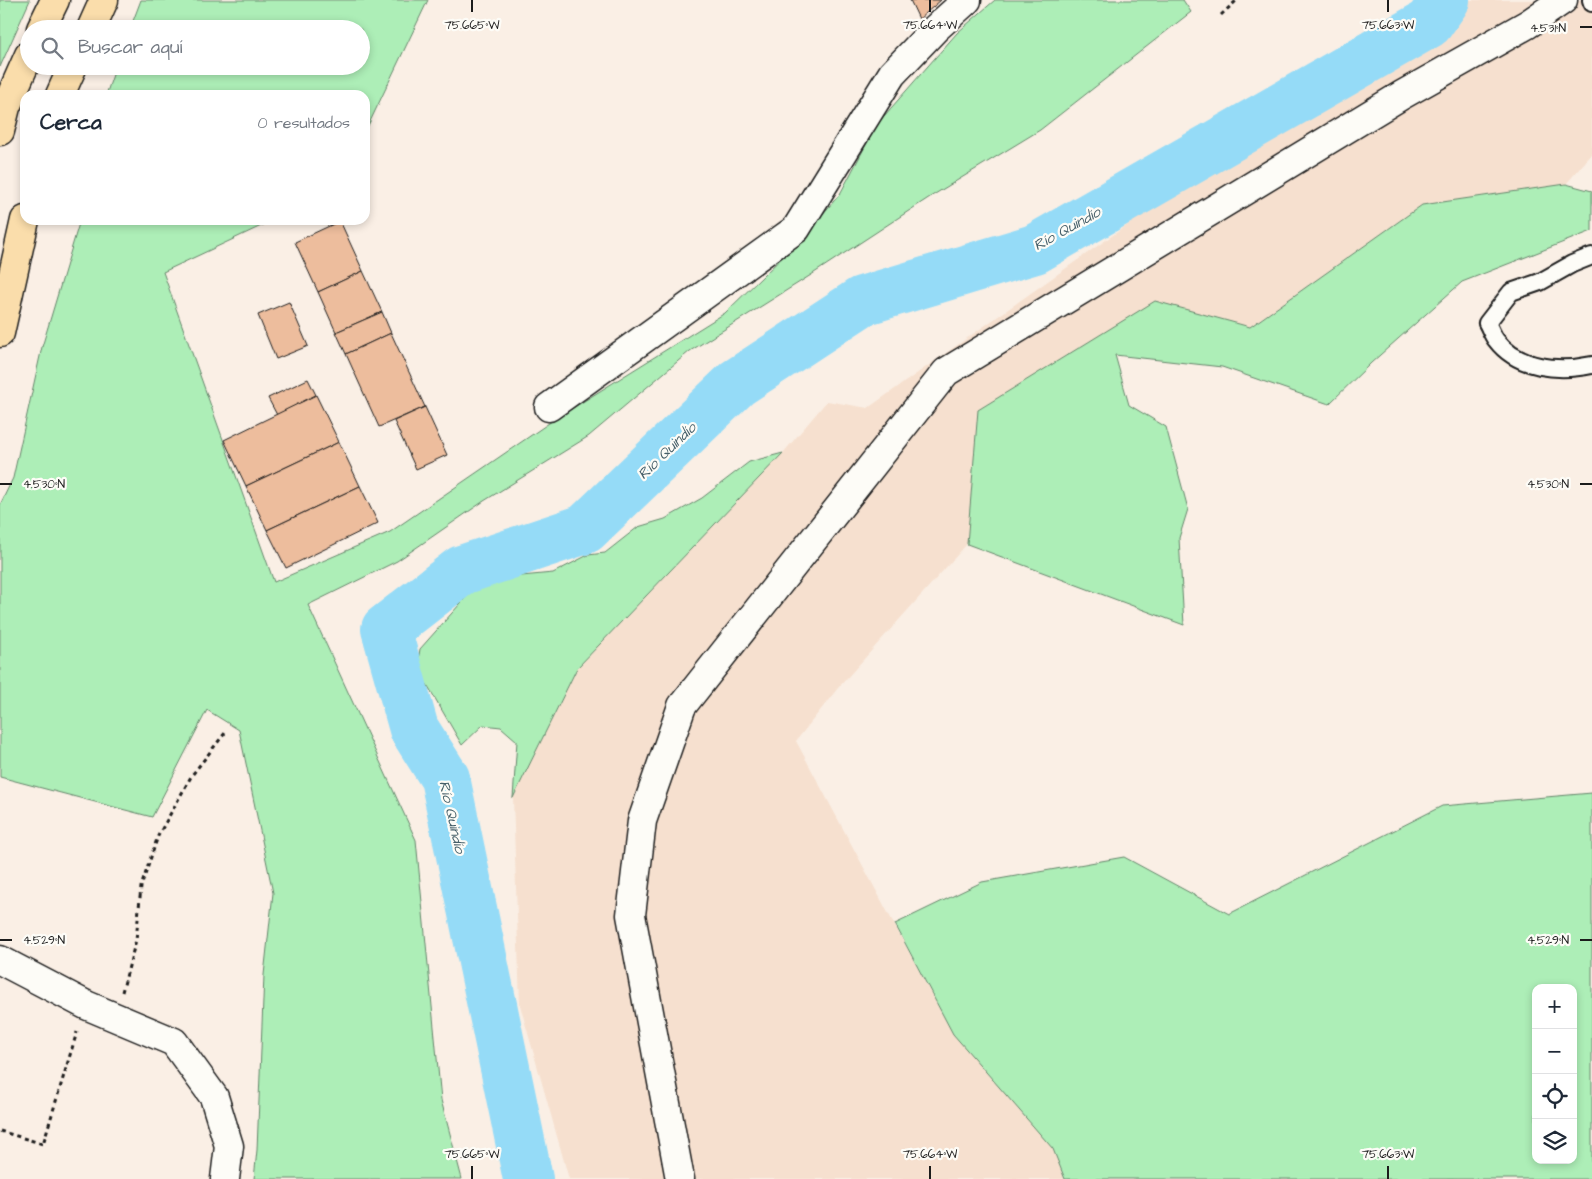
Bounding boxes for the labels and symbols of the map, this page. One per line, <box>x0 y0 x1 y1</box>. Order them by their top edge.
text: 75.665°W <box>444 17 500 34</box>
text: 75.664°W <box>903 17 958 34</box>
text: 75.663°W <box>1362 17 1415 34</box>
text: 4.531°N <box>1530 20 1567 37</box>
water label: Río Quindío <box>1030 201 1106 256</box>
water label: Río Quindío <box>633 417 702 484</box>
text: 4.530°N <box>23 476 66 493</box>
text: 4.530°N <box>1527 476 1570 493</box>
water label: Río Quindío <box>433 779 471 857</box>
text: 4.529°N <box>23 932 66 949</box>
text: 4.529°N <box>1527 932 1570 949</box>
text: 75.665°W <box>444 1146 500 1163</box>
text: 75.664°W <box>903 1146 958 1163</box>
text: 75.663°W <box>1362 1146 1415 1163</box>

